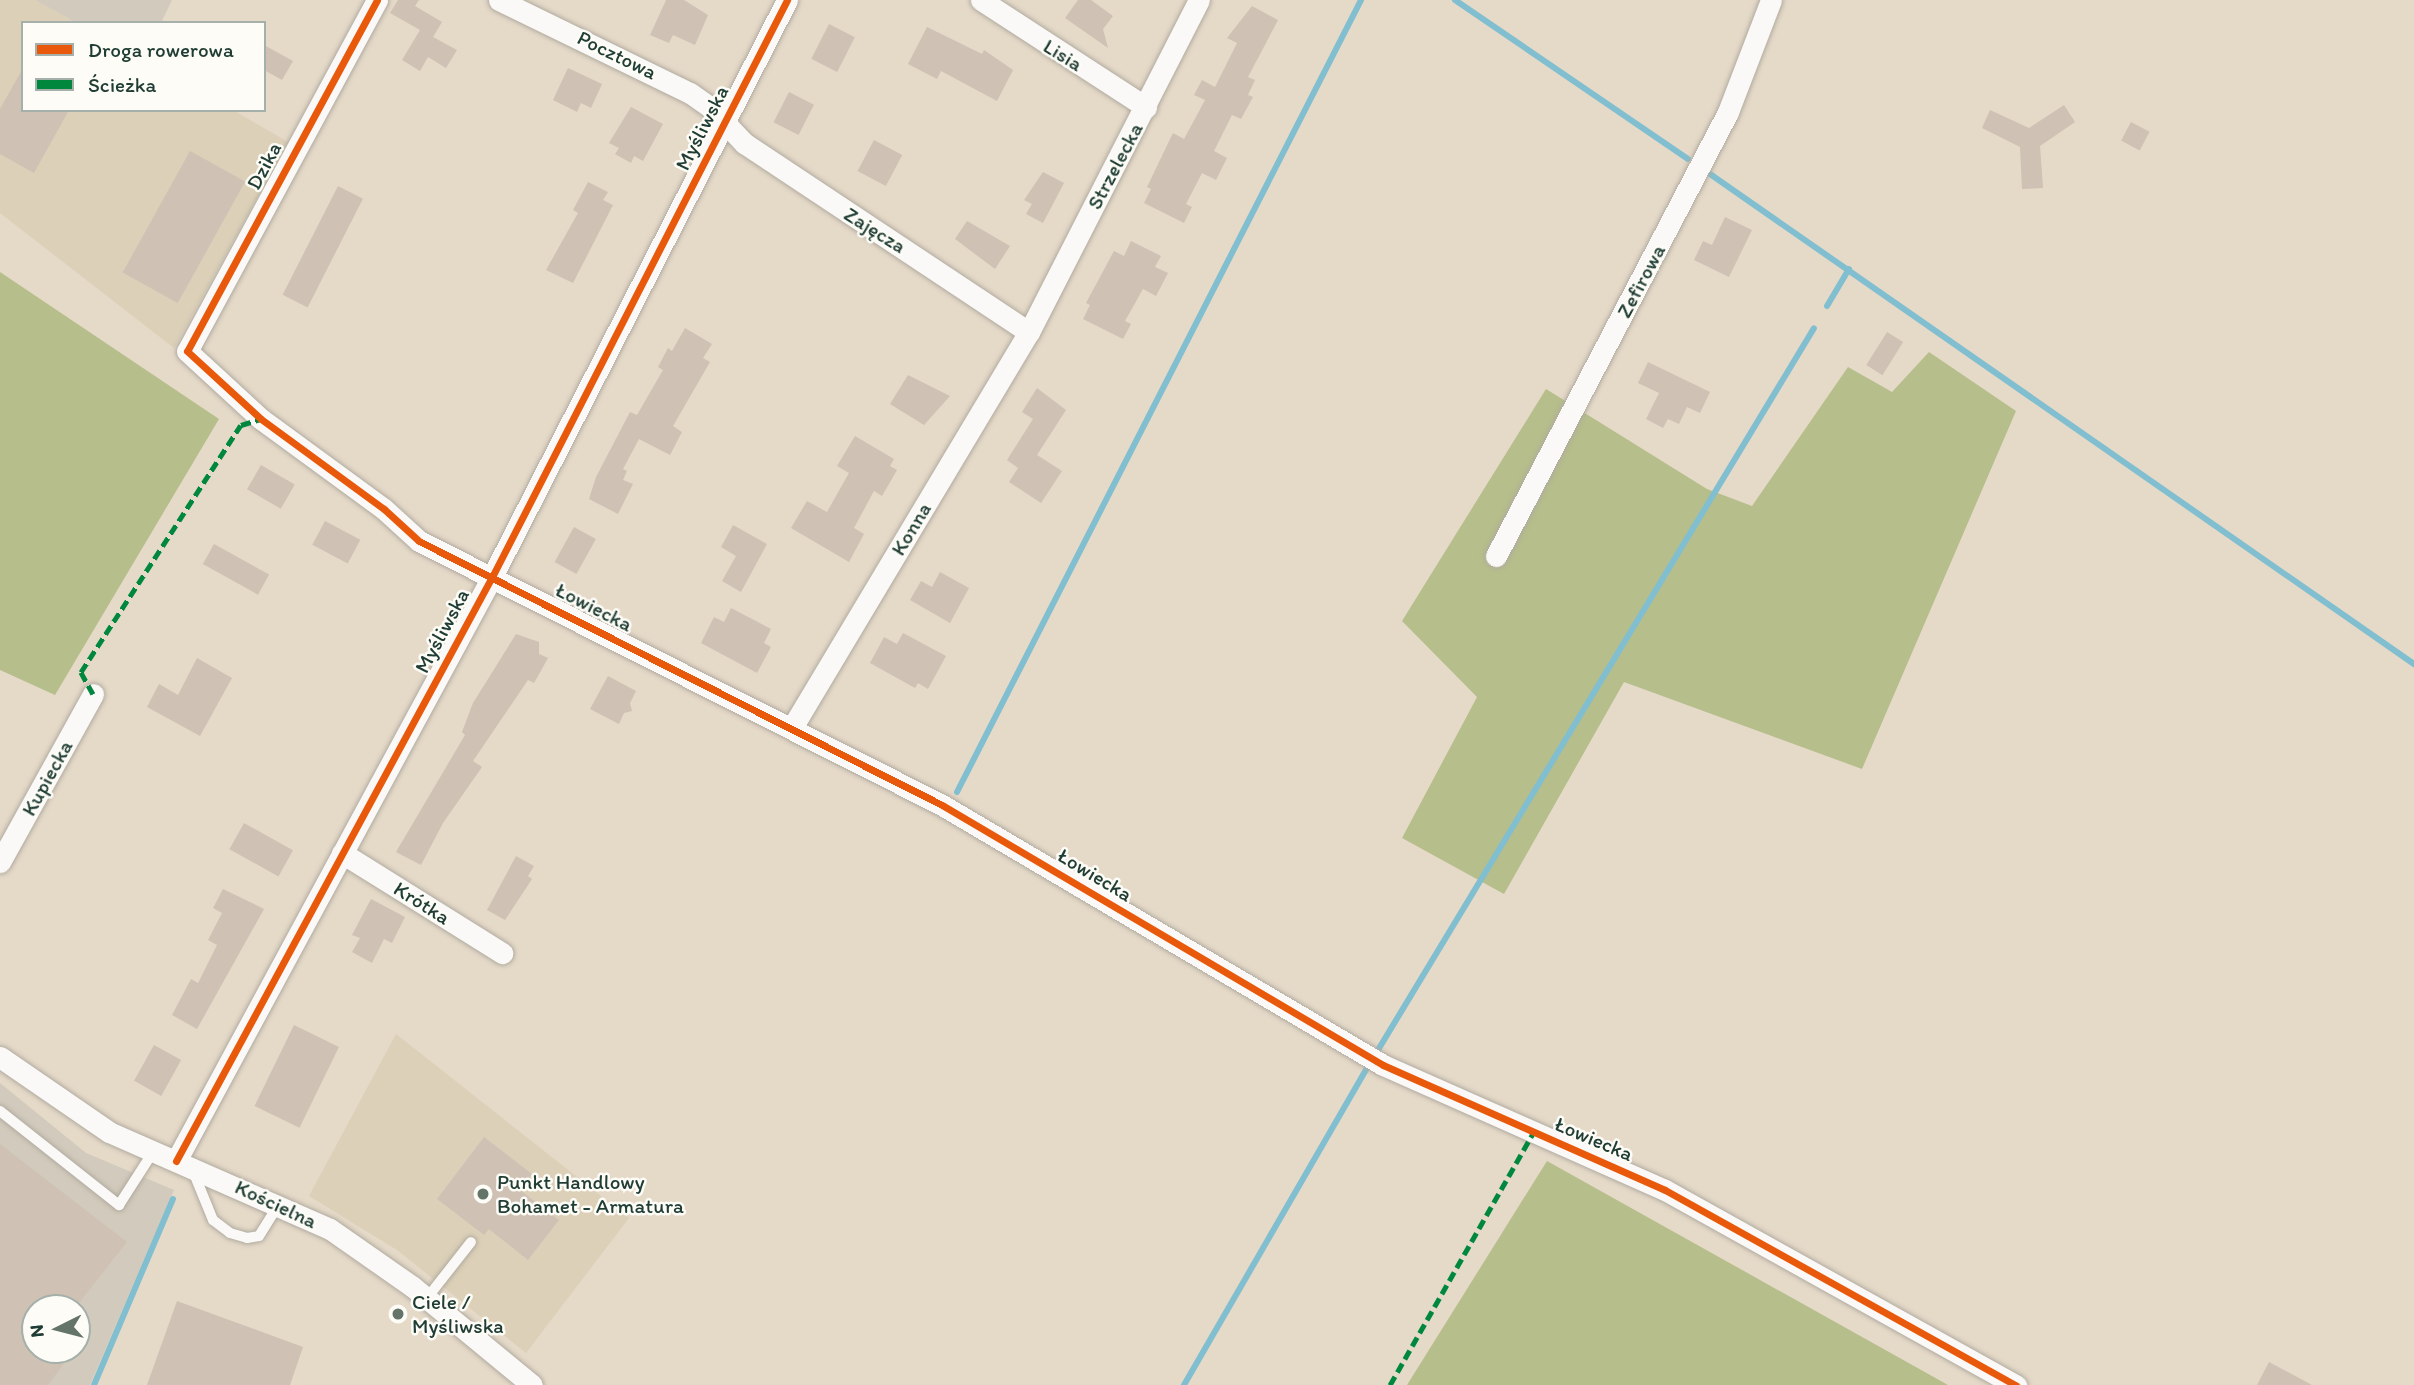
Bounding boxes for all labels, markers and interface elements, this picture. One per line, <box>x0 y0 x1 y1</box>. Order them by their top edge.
legend <box>21 21 266 112</box>
street label: Pocztowa <box>573 25 661 85</box>
street label: Lisia <box>1039 33 1087 77</box>
text: Droga rowerowa <box>88 37 234 62</box>
text: Ścieżka <box>88 72 156 97</box>
street label: Myśliwska <box>670 81 734 175</box>
street label: Strzelecka <box>1082 118 1148 214</box>
street label: Dzika <box>241 138 287 194</box>
street label: Zajęcza <box>840 201 910 259</box>
street label: Zefirowa <box>1611 240 1671 322</box>
street label: Konna <box>885 498 937 560</box>
street label: Łowiecka <box>551 577 637 637</box>
street label: Myśliwska <box>409 585 475 677</box>
street label: Kupiecka <box>16 736 78 820</box>
street label: Łowiecka <box>1053 843 1137 907</box>
street label: Krótka <box>389 876 455 930</box>
street label: Łowiecka <box>1551 1111 1637 1167</box>
place label: Punkt Handlowy Bohamet - Armatura <box>497 1169 684 1219</box>
street label: Kościelna <box>231 1174 321 1234</box>
marker: Punkt Handlowy Bohamet - Armatura <box>475 1186 491 1202</box>
place label: Ciele / Myśliwska <box>412 1289 504 1339</box>
north arrow <box>21 1294 91 1364</box>
marker: Ciele / Myśliwska <box>390 1306 406 1322</box>
text: N <box>25 1323 49 1339</box>

